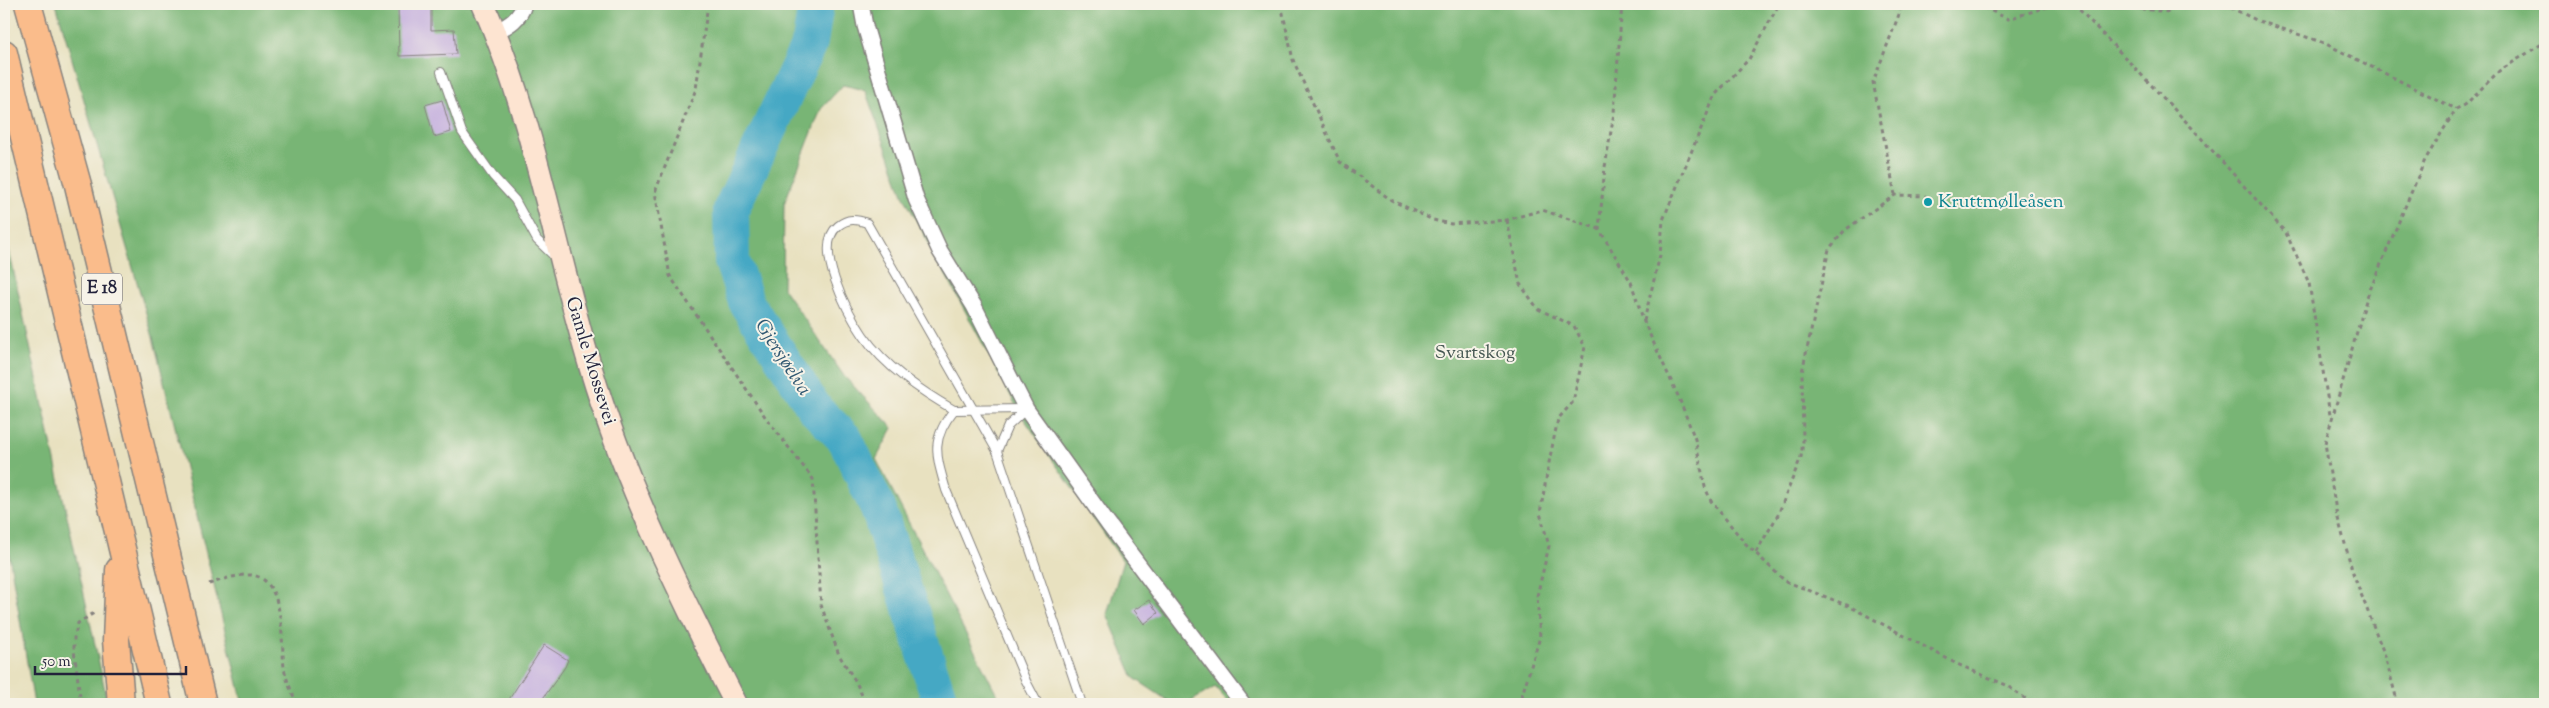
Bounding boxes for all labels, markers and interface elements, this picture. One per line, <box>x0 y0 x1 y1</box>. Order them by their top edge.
place label: Kruttmølleåsen <box>1938 189 2064 216</box>
marker: Kruttmølleåsen <box>1922 196 1934 208</box>
road number: E 18 <box>82 274 122 304</box>
street label: Gamle Mossevei <box>558 294 622 428</box>
water label: Gjersjøelva <box>746 314 818 402</box>
park label: Svartskog <box>1435 340 1515 367</box>
scale bar <box>35 643 186 675</box>
text: 50 m <box>41 652 71 673</box>

